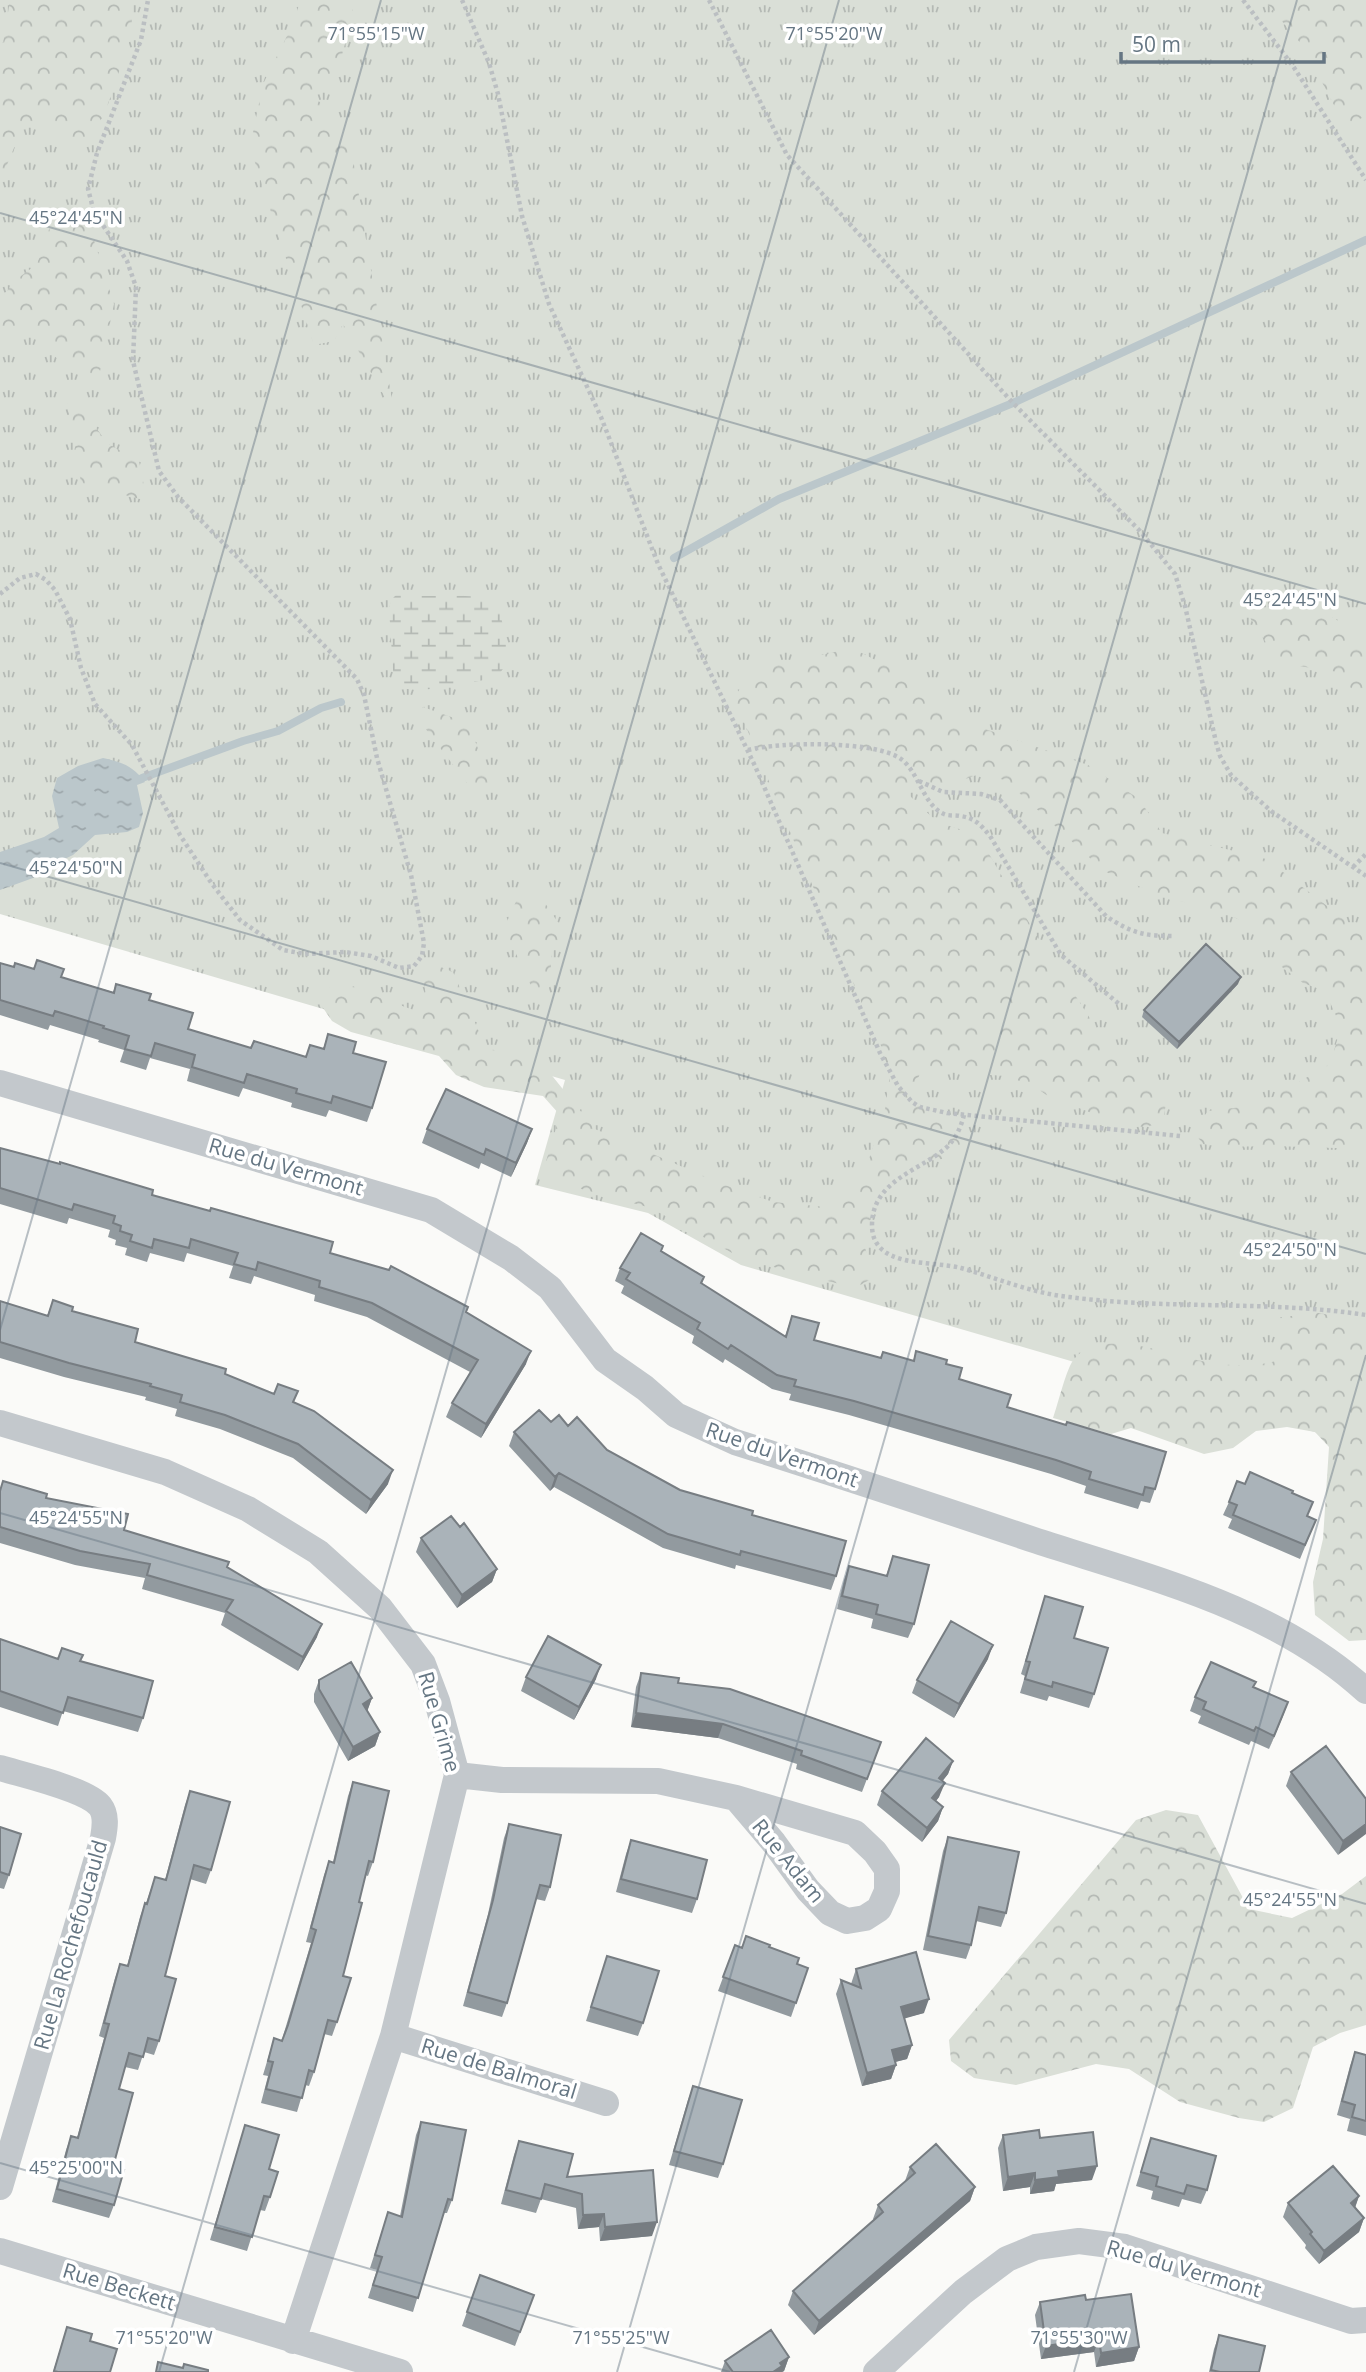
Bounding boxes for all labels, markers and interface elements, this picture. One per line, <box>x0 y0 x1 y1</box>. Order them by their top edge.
text: 71°55'15"W <box>327 21 425 45</box>
text: 71°55'20"W <box>785 21 883 45</box>
scale bar <box>1121 21 1324 65</box>
text: 50 m <box>1132 30 1181 58</box>
text: 45°24'45"N <box>29 205 123 229</box>
text: 45°24'45"N <box>1243 587 1337 611</box>
text: 45°24'50"N <box>29 855 123 879</box>
street label: Rue du Vermont <box>206 1131 367 1201</box>
text: 45°24'50"N <box>1243 1237 1337 1261</box>
street label: Rue du Vermont <box>702 1415 862 1493</box>
text: 45°24'55"N <box>29 1505 123 1529</box>
street label: Rue Grime <box>412 1668 468 1775</box>
street label: Rue Adam <box>746 1813 831 1908</box>
street label: Rue La Rochefoucauld <box>27 1837 113 2053</box>
text: 45°24'55"N <box>1243 1887 1337 1911</box>
street label: Rue de Balmoral <box>418 2031 581 2105</box>
text: 45°25'00"N <box>29 2155 123 2179</box>
street label: Rue du Vermont <box>1104 2233 1265 2303</box>
street label: Rue Beckett <box>60 2256 179 2316</box>
text: 71°55'20"W <box>115 2325 213 2349</box>
text: 71°55'25"W <box>572 2325 670 2349</box>
text: 71°55'30"W <box>1030 2325 1128 2349</box>

